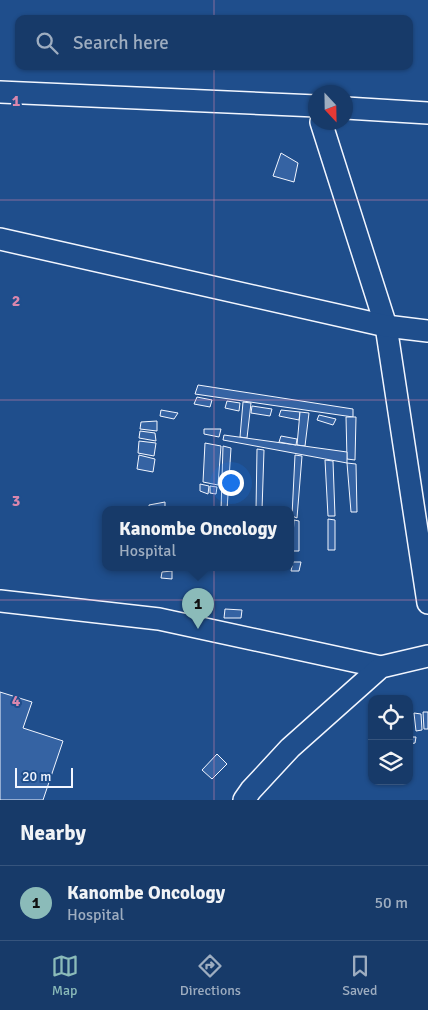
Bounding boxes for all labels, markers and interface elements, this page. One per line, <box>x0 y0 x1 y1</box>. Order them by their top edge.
search box <box>15 15 413 70</box>
icon: search <box>33 29 61 57</box>
text: Search here <box>73 31 169 55</box>
north arrow <box>308 85 353 130</box>
text: 1 <box>12 91 21 111</box>
text: 2 <box>12 291 20 311</box>
your location <box>218 470 244 496</box>
text: 3 <box>12 491 20 511</box>
popup <box>102 506 294 571</box>
text: Kanombe Oncology <box>119 517 277 541</box>
text: Hospital <box>119 541 176 561</box>
pin: 1 <box>182 588 214 629</box>
text: 4 <box>12 691 21 711</box>
map controls <box>368 695 413 785</box>
button: locate <box>368 695 413 740</box>
button: layers <box>368 740 413 785</box>
scale bar <box>15 765 72 788</box>
text: 20 m <box>22 768 51 785</box>
text: Nearby <box>20 820 86 846</box>
text: Kanombe Oncology <box>67 881 225 905</box>
text: 1 <box>32 893 40 913</box>
text: 50 m <box>374 893 408 913</box>
text: Hospital <box>67 905 124 925</box>
tab: Map <box>51 952 79 999</box>
tab: Directions <box>180 952 241 999</box>
tab: Saved <box>342 952 377 999</box>

